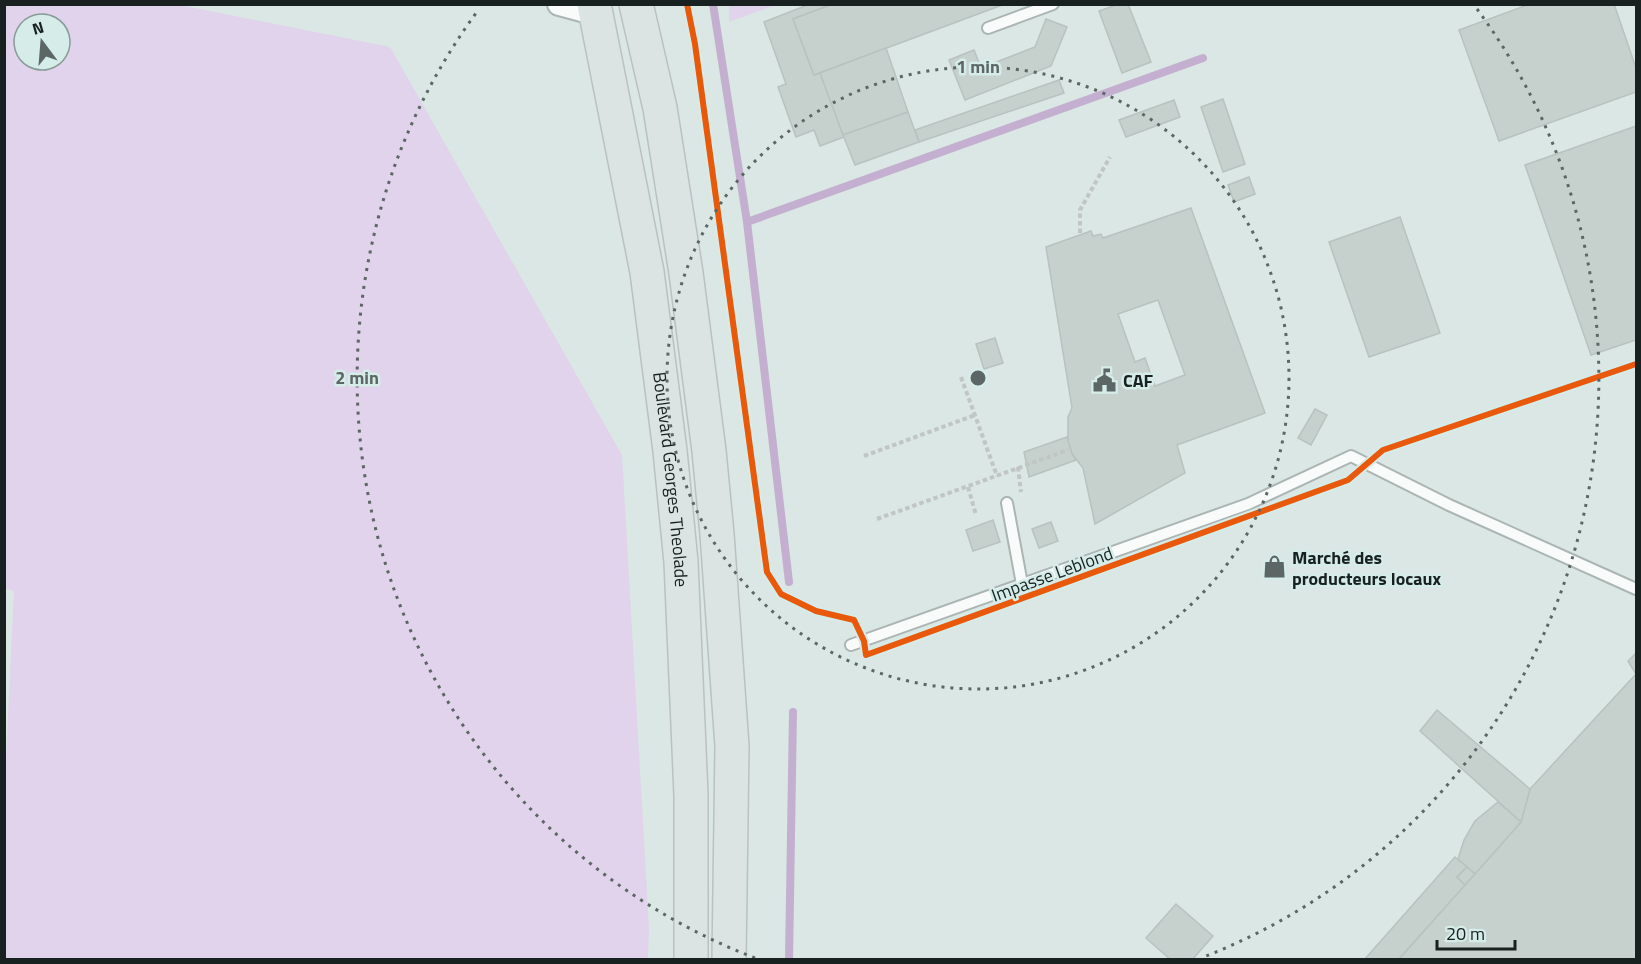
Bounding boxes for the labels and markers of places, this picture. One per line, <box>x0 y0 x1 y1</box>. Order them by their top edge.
public building icon: CAF <box>1092 367 1118 393</box>
place label: CAF <box>1123 367 1154 394</box>
centre of rings <box>968 368 988 388</box>
place label: Marché des producteurs locaux <box>1292 544 1441 592</box>
shop icon: Marché des producteurs locaux <box>1261 554 1287 580</box>

